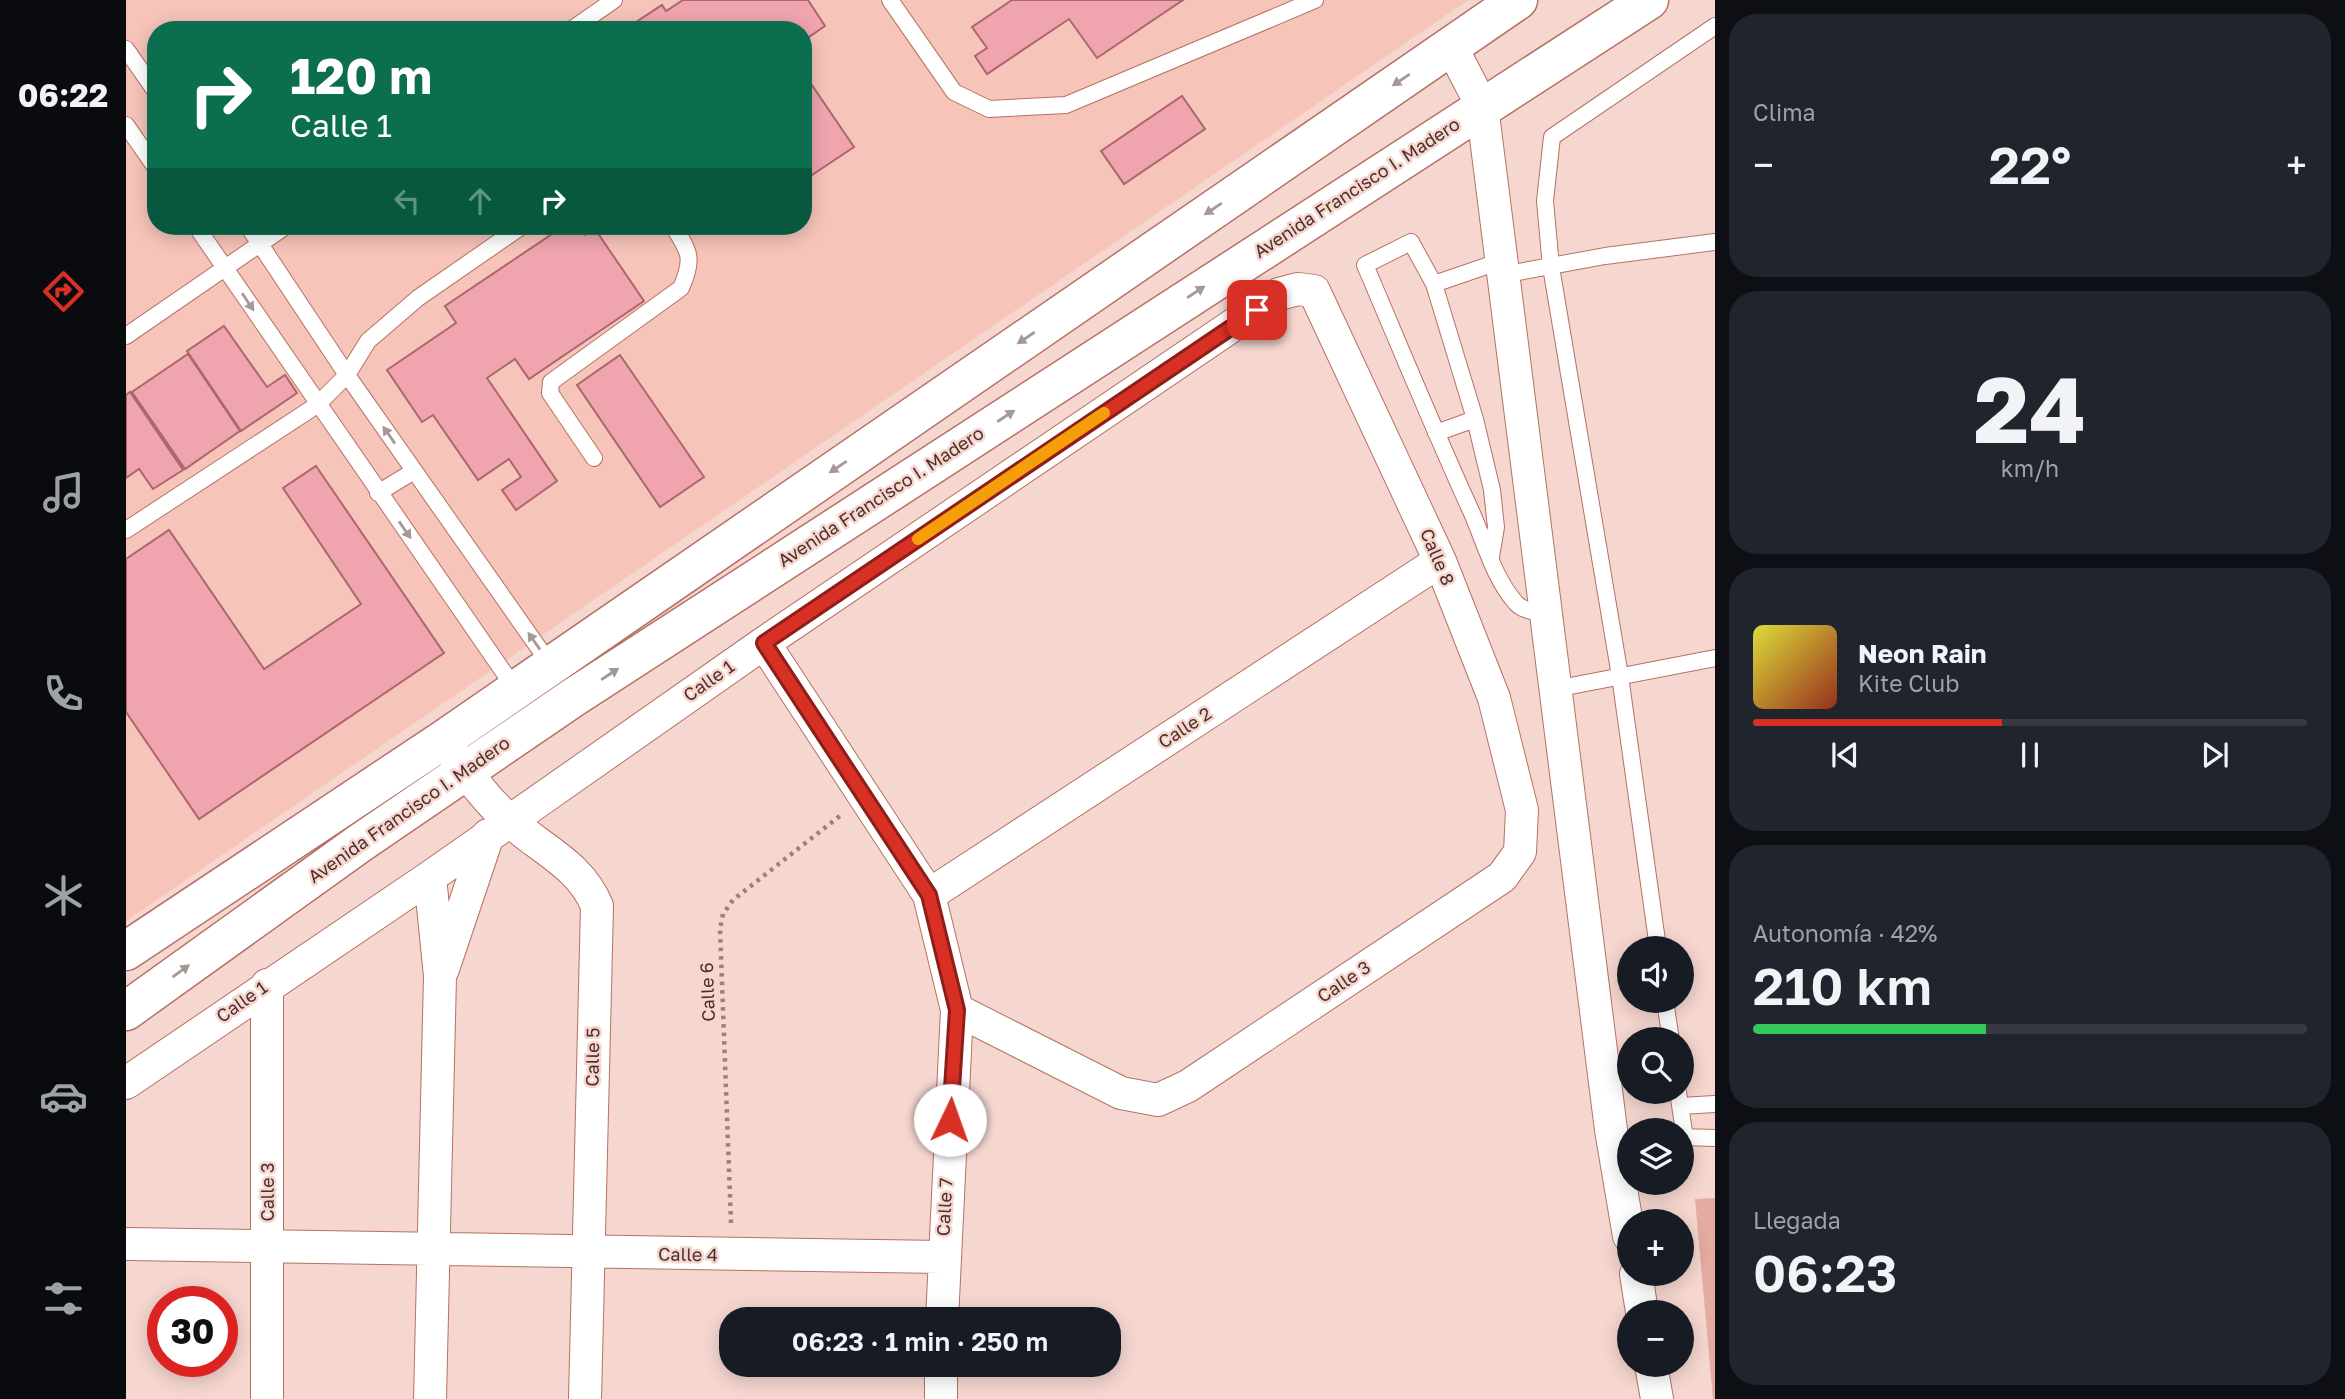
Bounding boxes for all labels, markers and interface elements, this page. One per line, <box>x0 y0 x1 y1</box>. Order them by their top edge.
text: 120 m <box>290 46 432 105</box>
icon: right <box>175 49 266 140</box>
one-way arrow <box>1392 73 1410 87</box>
text: 06:22 <box>18 76 108 114</box>
text: Clima <box>1753 98 1816 126</box>
text: Calle 1 <box>290 106 392 144</box>
street label: Avenida Francisco I. Madero <box>1249 112 1464 262</box>
text: 22° <box>1989 133 2071 195</box>
text: − <box>1753 142 1774 187</box>
text: + <box>2286 142 2307 187</box>
icon: left <box>388 182 426 220</box>
icon: ahead <box>461 182 499 220</box>
icon: right <box>534 182 572 220</box>
one-way arrow <box>1204 202 1222 216</box>
icon: directions <box>39 267 88 316</box>
pin <box>1227 280 1287 340</box>
one-way arrow <box>1187 286 1206 299</box>
icon: arrive <box>1238 291 1276 329</box>
one-way arrow <box>241 293 254 312</box>
one-way arrow <box>1017 331 1035 345</box>
text: 24 <box>1974 354 2086 463</box>
one-way arrow <box>996 410 1015 423</box>
street label: Avenida Francisco I. Madero <box>773 421 988 571</box>
one-way arrow <box>382 426 396 444</box>
text: km/h <box>2001 454 2059 482</box>
one-way arrow <box>829 460 847 474</box>
icon: music <box>39 468 88 517</box>
one-way arrow <box>398 521 412 539</box>
street label: Calle 8 <box>1416 525 1460 588</box>
one-way arrow <box>527 632 541 650</box>
text: Neon Rain <box>1858 638 1987 669</box>
street label: Calle 1 <box>679 655 738 706</box>
one-way arrow <box>600 667 619 680</box>
icon: phone <box>39 669 88 718</box>
text: Kite Club <box>1858 669 1959 697</box>
street label: Calle 2 <box>1154 702 1215 752</box>
street label: Avenida Francisco I. Madero <box>303 731 514 887</box>
icon: previous <box>1826 736 1864 774</box>
icon: pause <box>2011 736 2049 774</box>
icon: next <box>2196 736 2234 774</box>
icon: climate <box>39 871 88 920</box>
text: Autonomía · 42% <box>1753 919 1937 947</box>
map controls <box>1617 936 1694 1377</box>
button: sound <box>1617 936 1694 1013</box>
text: 210 km <box>1753 954 1932 1016</box>
street label: Calle 3 <box>1313 955 1374 1007</box>
street label: Calle 6 <box>695 962 719 1022</box>
one-way arrow <box>172 964 190 978</box>
street label: Calle 1 <box>212 976 271 1027</box>
street label: Calle 5 <box>580 1027 604 1087</box>
button: search <box>1617 1027 1694 1104</box>
icon: car <box>39 1072 88 1121</box>
position arrow <box>913 1083 987 1157</box>
button: layers <box>1617 1118 1694 1195</box>
street label: Calle 3 <box>256 1162 278 1222</box>
street label: Calle 7 <box>931 1177 957 1237</box>
text: Llegada <box>1753 1206 1841 1234</box>
button: + <box>1617 1209 1694 1286</box>
text: 06:23 <box>1753 1241 1897 1303</box>
street label: Calle 4 <box>658 1242 718 1266</box>
icon: filters <box>39 1274 88 1323</box>
speed limit sign: 30 <box>147 1286 238 1377</box>
button: − <box>1617 1300 1694 1377</box>
text: 06:23 · 1 min · 250 m <box>792 1326 1048 1357</box>

